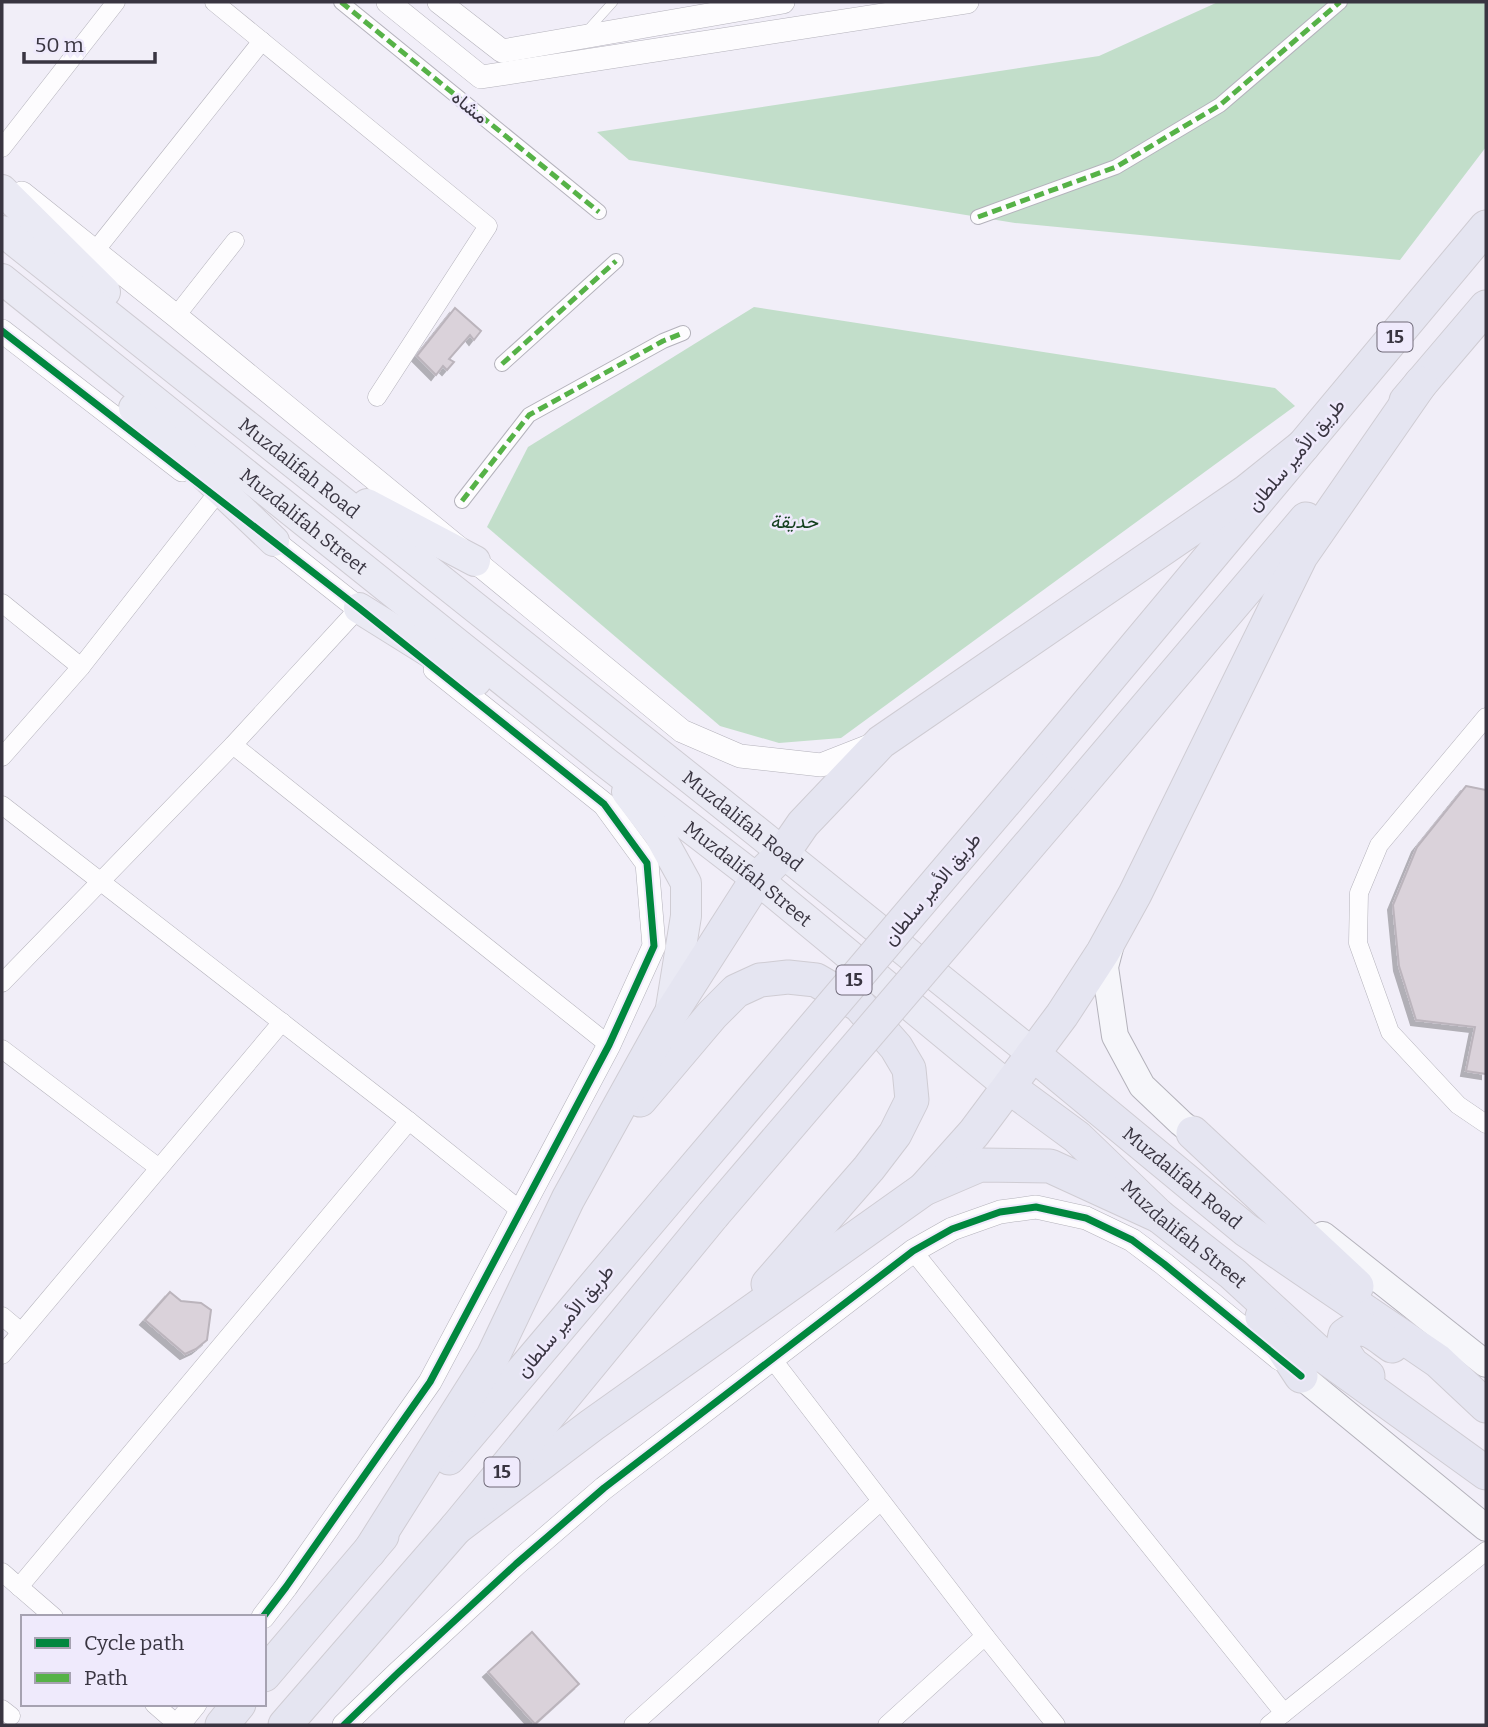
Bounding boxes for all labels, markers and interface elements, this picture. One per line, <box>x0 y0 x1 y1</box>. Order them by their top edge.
scale bar <box>24 21 156 65</box>
text: 50 m <box>35 32 84 58</box>
street label: مشاه <box>447 85 493 129</box>
road number: 15 <box>1378 323 1412 352</box>
street label: طريق الأمير سلطان <box>1242 394 1350 516</box>
street label: Muzdalifah Road <box>235 413 364 522</box>
street label: Muzdalifah Street <box>236 463 372 579</box>
park label: حديقة <box>770 510 819 533</box>
street label: Muzdalifah Road <box>678 766 808 876</box>
street label: Muzdalifah Street <box>680 816 817 931</box>
street label: طريق الأمير سلطان <box>878 828 986 950</box>
road number: 15 <box>836 965 872 995</box>
street label: Muzdalifah Road <box>1118 1122 1247 1233</box>
street label: Muzdalifah Street <box>1117 1175 1252 1293</box>
street label: طريق الأمير سلطان <box>511 1260 619 1382</box>
road number: 15 <box>484 1457 520 1486</box>
legend <box>21 1615 266 1706</box>
text: Cycle path <box>84 1630 184 1656</box>
text: Path <box>84 1665 128 1691</box>

